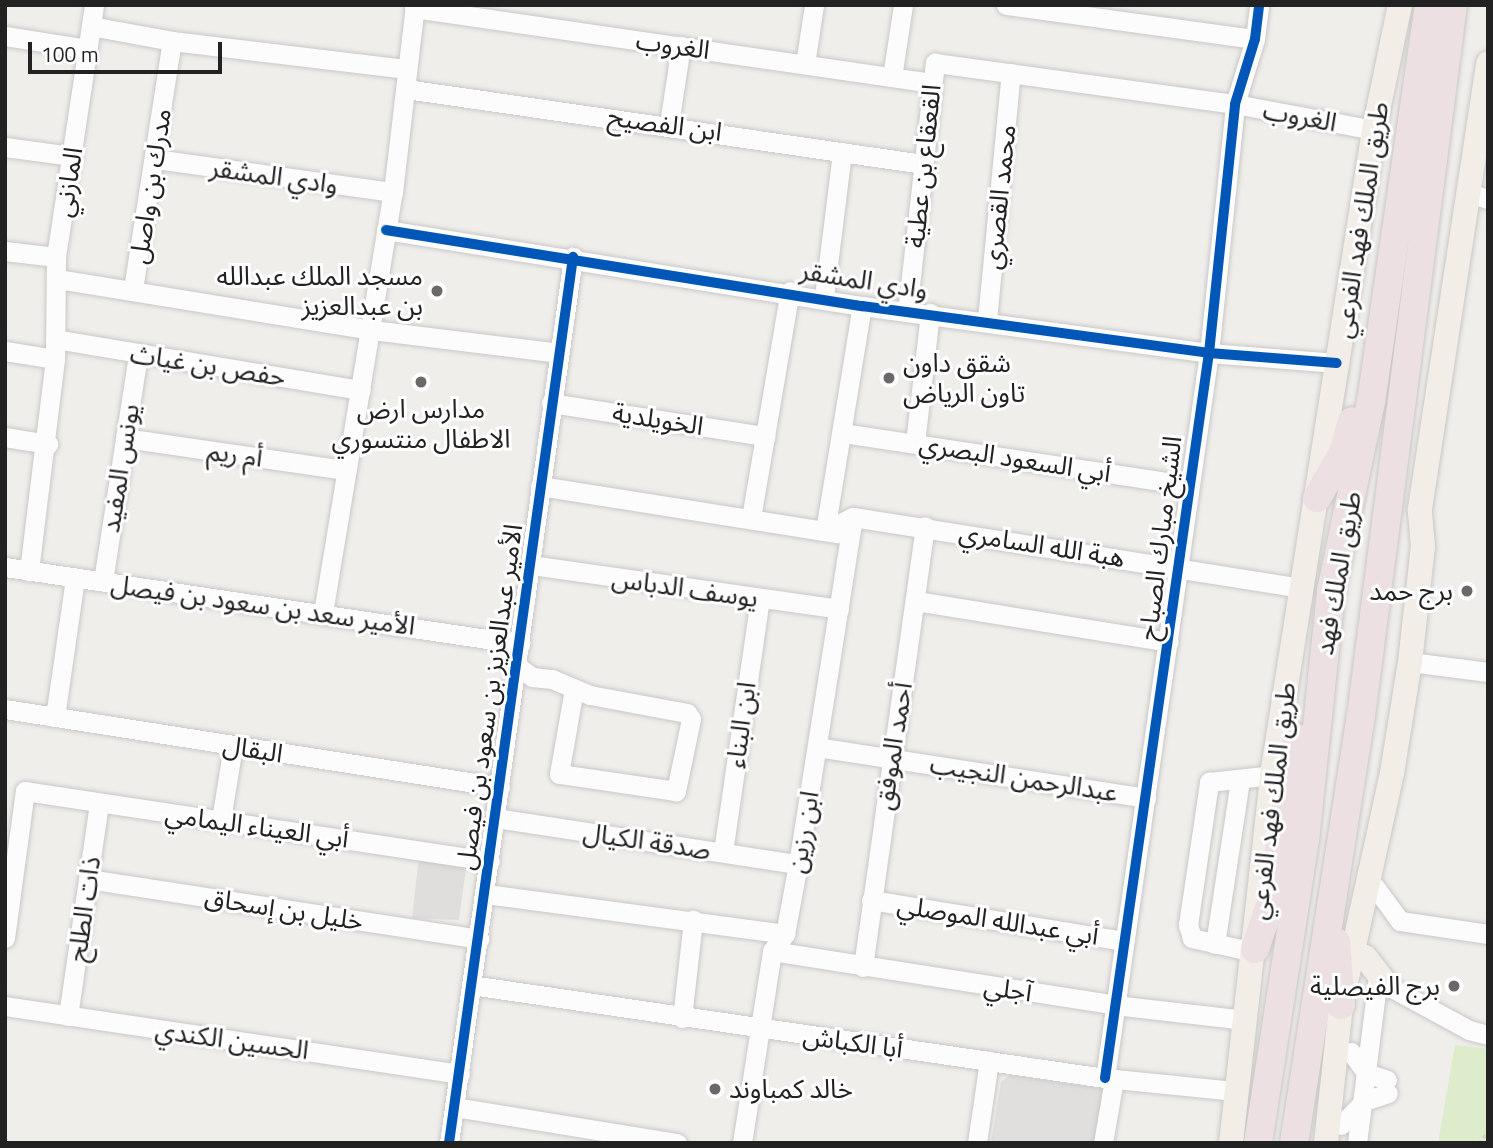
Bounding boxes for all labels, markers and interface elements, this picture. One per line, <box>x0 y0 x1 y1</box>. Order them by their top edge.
street label: الغروب <box>634 24 712 66</box>
scale bar <box>32 28 226 72</box>
text: 100 m <box>41 38 98 70</box>
street label: القعقاع بن عطية <box>899 83 947 249</box>
street label: الغروب <box>1261 94 1339 138</box>
street label: طريق الملك فهد الفرعي <box>1327 99 1395 341</box>
street label: ابن الفصيح <box>606 101 724 147</box>
street label: مدرك بن واصل <box>122 106 178 266</box>
street label: محمد القصري <box>976 123 1022 271</box>
street label: المازني <box>47 145 89 219</box>
street label: وادي المشقر <box>208 152 340 200</box>
street label: وادي المشقر <box>798 255 930 305</box>
place label: مسجد الملك عبدالله بن عبدالعزيز <box>216 260 423 322</box>
marker: مسجد الملك عبدالله بن عبدالعزيز <box>429 283 445 299</box>
street label: حفص بن غياث <box>128 337 288 393</box>
place label: شقق داون تاون الرياض <box>903 347 1025 408</box>
marker: شقق داون تاون الرياض <box>881 370 897 386</box>
marker: مدارس ارض الاطفال منتسوري <box>413 374 429 390</box>
place label: مدارس ارض الاطفال منتسوري <box>331 393 511 454</box>
street label: الخويلدية <box>610 396 706 442</box>
street label: يونس المفيد <box>94 401 146 535</box>
street label: أبي السعود البصري <box>917 427 1113 489</box>
street label: الشيخ مبارك الصباح <box>1132 434 1188 642</box>
street label: أم ريم <box>205 435 265 473</box>
street label: طريق الملك فهد <box>1308 489 1368 657</box>
street label: هبة الله السامري <box>957 516 1127 574</box>
street label: الأمير عبدالعزيز بن سعود بن فيصل <box>449 522 529 872</box>
street label: يوسف الدباس <box>610 562 760 614</box>
street label: الأمير سعد بن سعود بن فيصل <box>109 568 417 642</box>
place label: برج حمد <box>1369 575 1453 607</box>
marker: برج حمد <box>1459 583 1475 599</box>
street label: ابن البناء <box>720 680 762 770</box>
street label: أحمد الموفق <box>868 680 918 812</box>
street label: طريق الملك فهد الفرعي <box>1242 680 1302 922</box>
street label: البقال <box>221 729 285 769</box>
street label: عبدالرحمن النجيب <box>928 748 1120 808</box>
street label: ابن رزين <box>780 788 826 876</box>
street label: أبي العيناء اليمامي <box>163 798 351 854</box>
street label: صدقة الكيال <box>581 817 713 865</box>
street label: ذات الطلح <box>61 854 107 964</box>
street label: خليل بن إسحاق <box>203 881 365 937</box>
street label: أبي عبدالله الموصلي <box>895 889 1101 951</box>
street label: آجلي <box>982 970 1034 1008</box>
place label: برج الفيصلية <box>1310 970 1440 1002</box>
marker: برج الفيصلية <box>1446 978 1462 994</box>
street label: الحسين الكندي <box>153 1014 311 1066</box>
street label: أبا الكباش <box>801 1020 905 1064</box>
place label: خالد كمباوند <box>729 1073 853 1105</box>
marker: خالد كمباوند <box>707 1081 723 1097</box>

